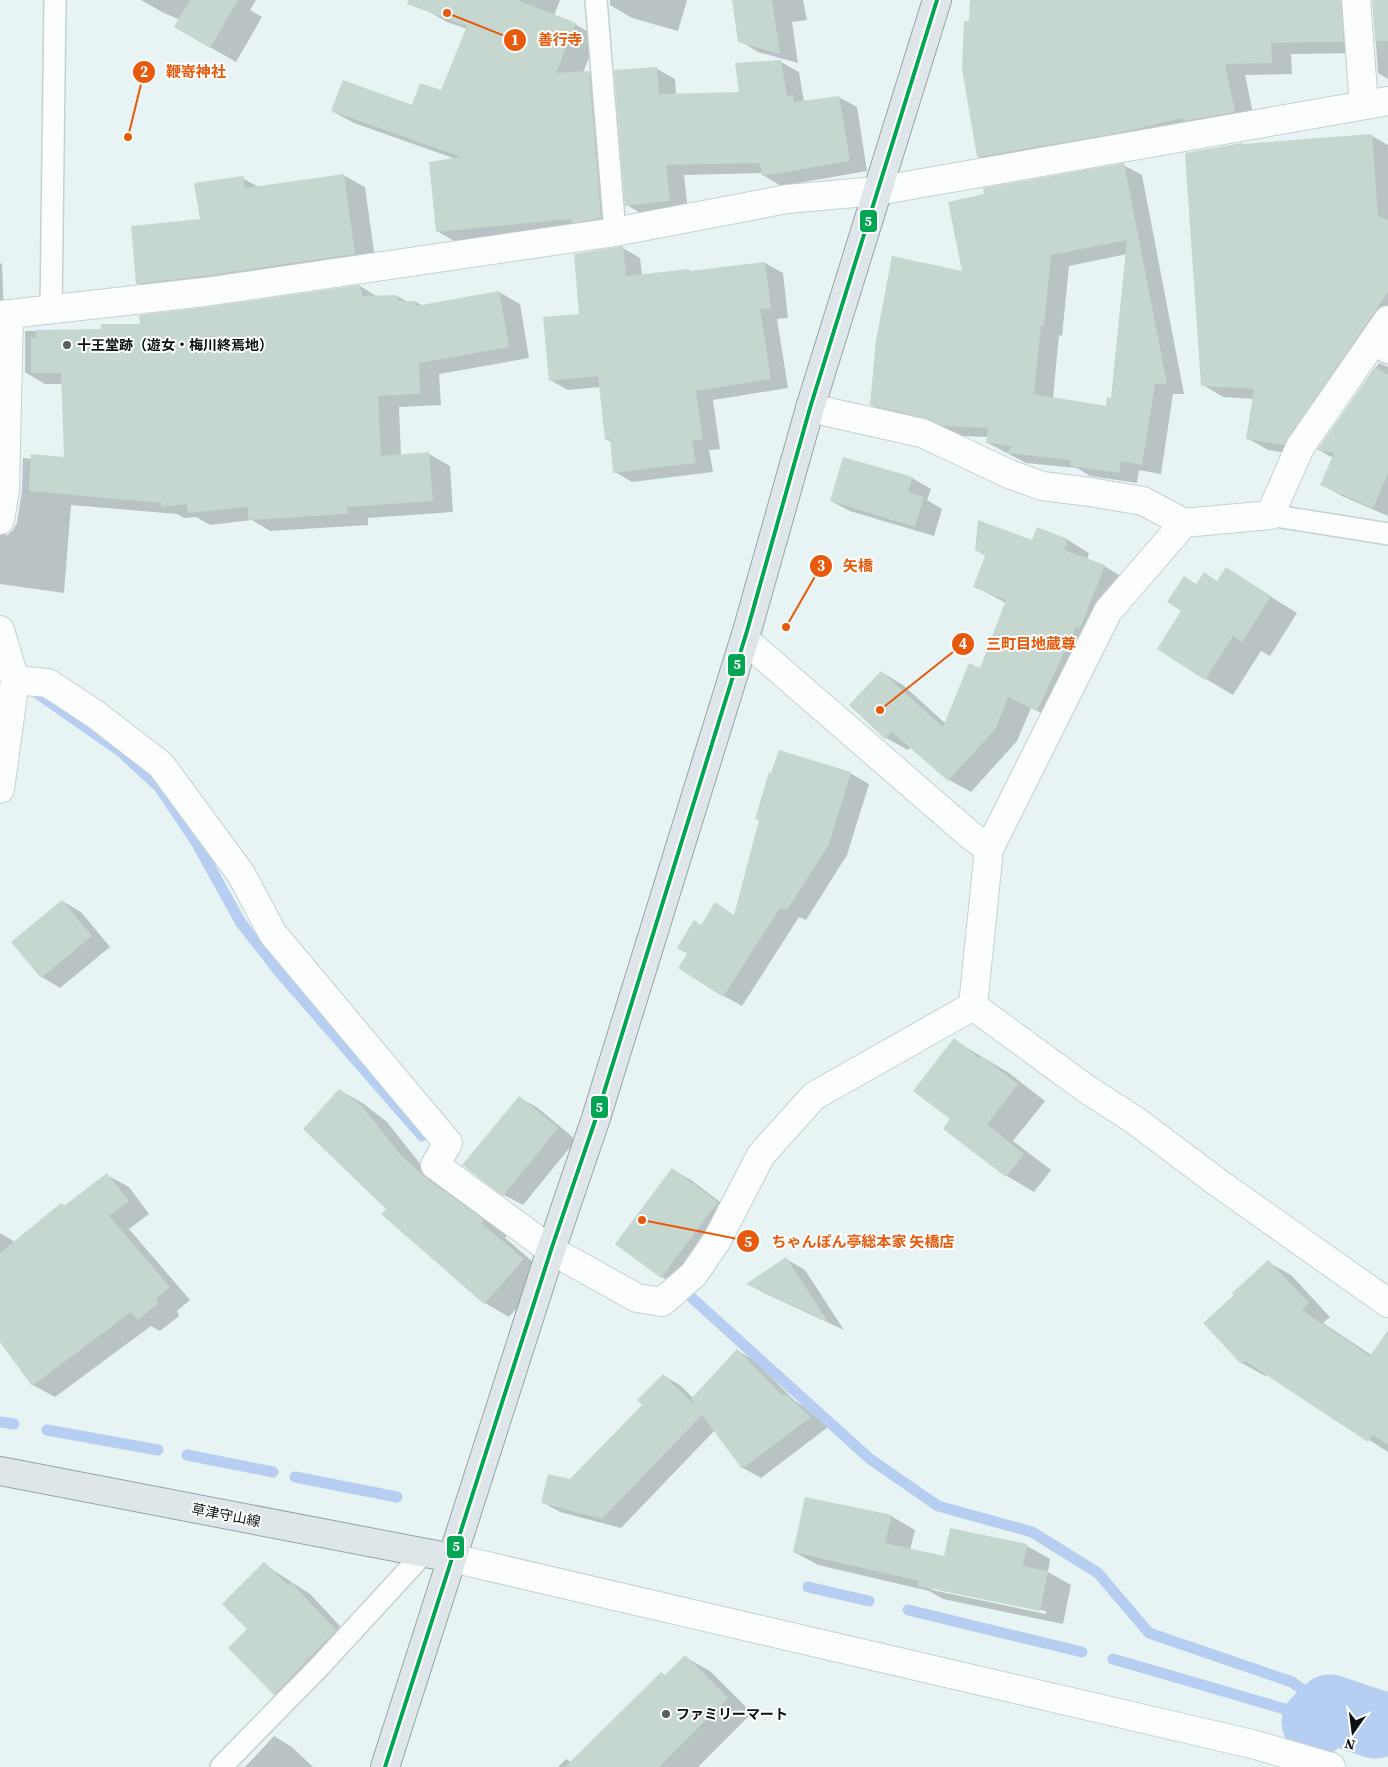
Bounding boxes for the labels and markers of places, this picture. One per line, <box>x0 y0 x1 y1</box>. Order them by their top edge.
callout: 善行寺 <box>502 25 592 55</box>
callout: 鞭嵜神社 <box>131 57 236 87</box>
place label: 十王堂跡（遊女・梅川終焉地） <box>77 335 273 355</box>
marker: 十王堂跡（遊女・梅川終焉地） <box>61 339 73 351</box>
callout: 矢橋 <box>808 551 883 581</box>
callout: 三町目地蔵尊 <box>951 629 1086 659</box>
callout: ちゃんぽん亭総本家 矢橋店 <box>736 1226 964 1256</box>
place label: ファミリーマート <box>676 1704 788 1724</box>
marker: ファミリーマート <box>660 1708 672 1720</box>

